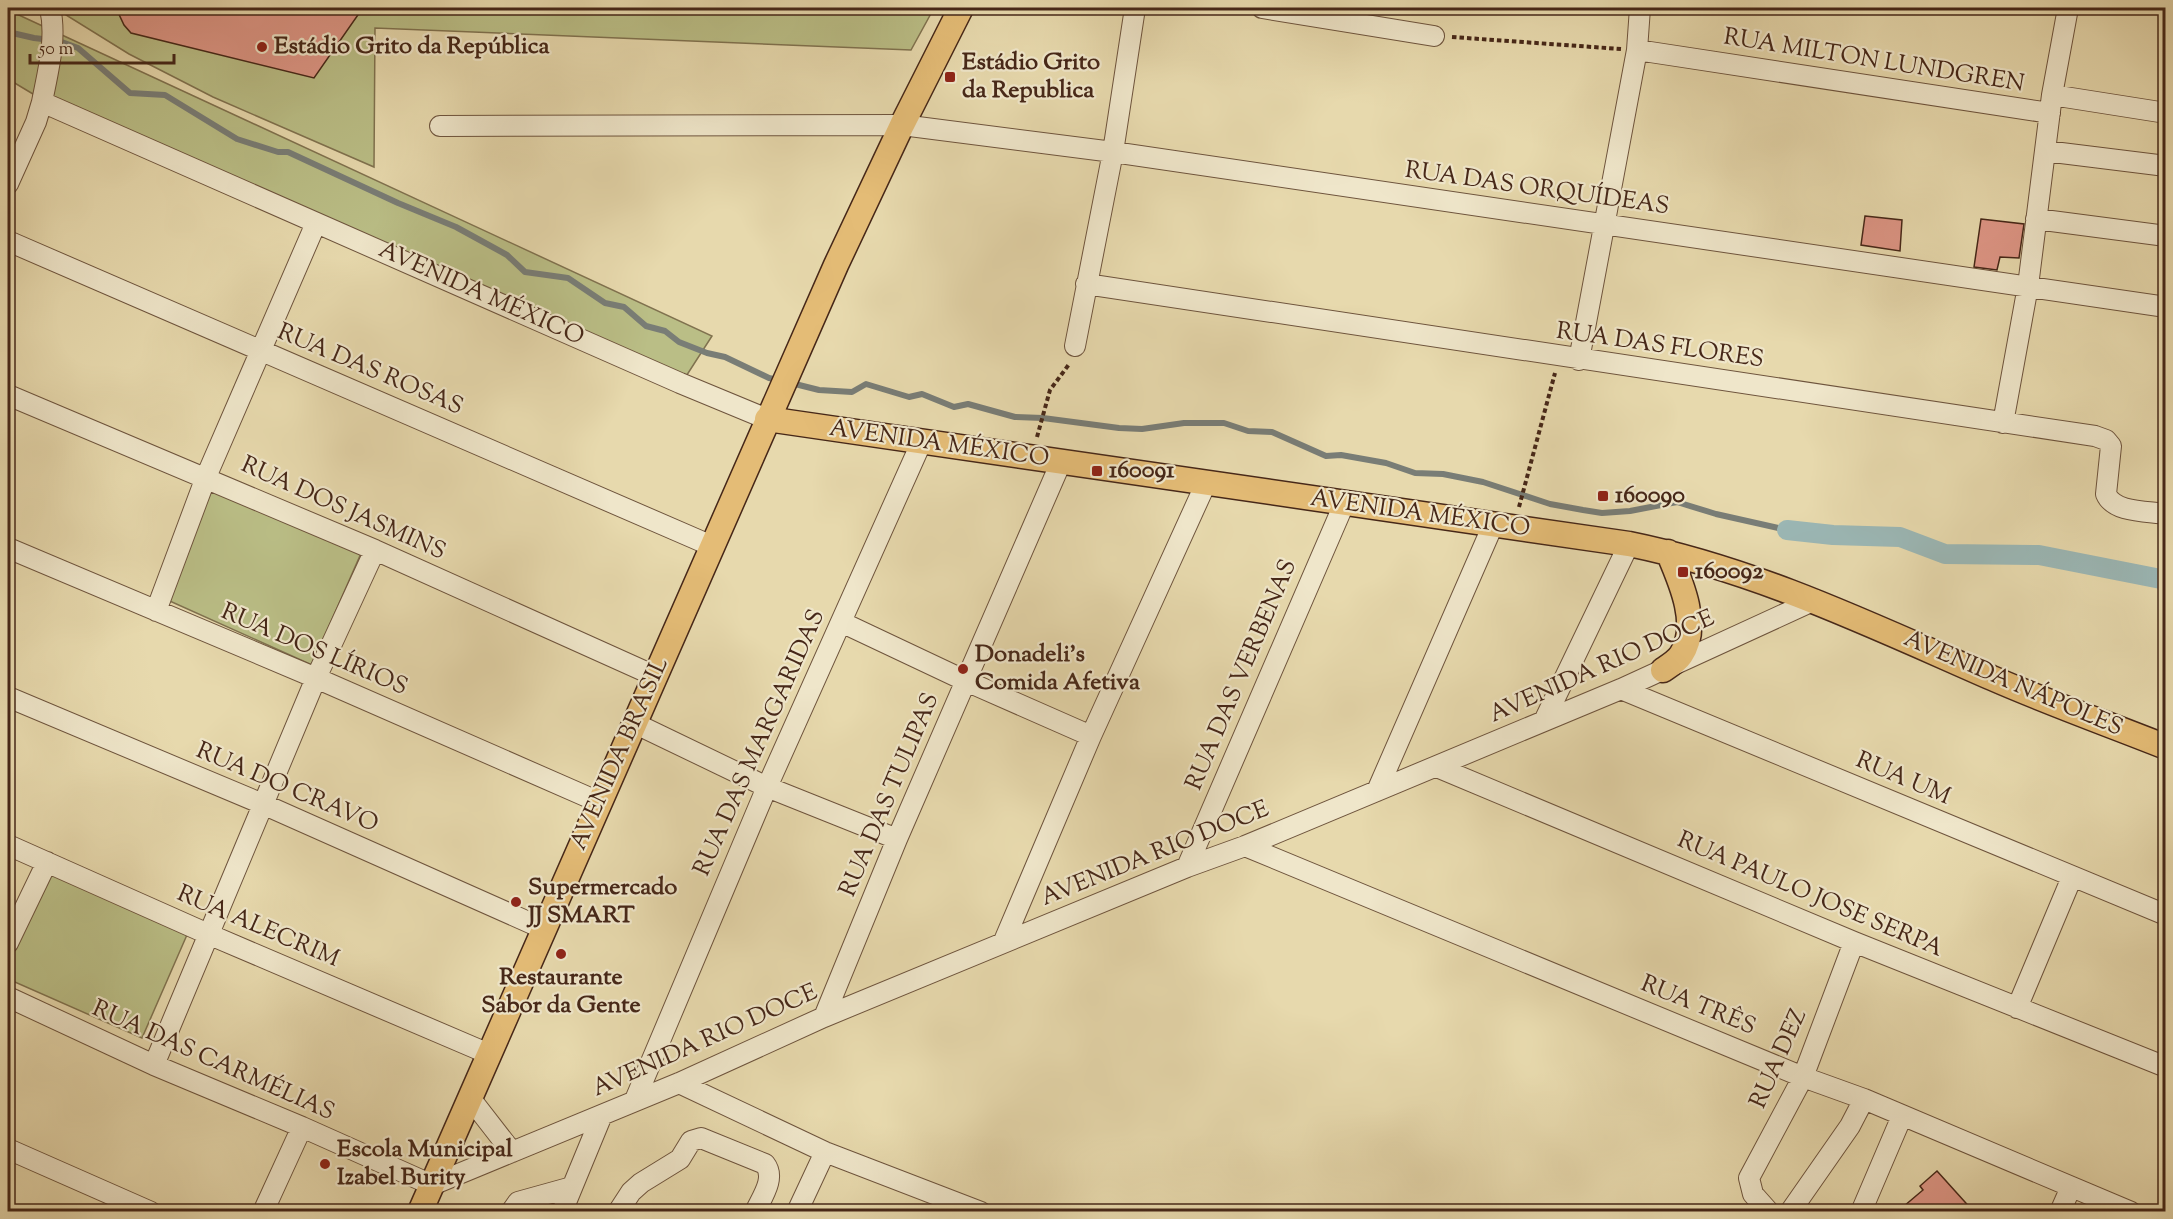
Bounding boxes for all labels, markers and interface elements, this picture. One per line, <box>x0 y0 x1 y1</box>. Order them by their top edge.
street label: RUA MILTON LUNDGREN <box>1721 20 2027 102</box>
scale bar <box>30 27 174 65</box>
place label: Estádio Grito da República <box>274 30 551 64</box>
text: 50 m <box>38 37 74 63</box>
marker: Estádio Grito da República <box>255 40 269 54</box>
place label: Estádio Grito da Republica <box>962 46 1100 108</box>
marker: Estádio Grito da Republica <box>943 70 957 84</box>
street label: RUA DAS ORQUÍDEAS <box>1403 154 1671 224</box>
street label: AVENIDA MÉXICO <box>373 233 589 355</box>
street label: RUA DAS ROSAS <box>272 315 468 425</box>
street label: RUA DAS FLORES <box>1554 315 1766 377</box>
street label: AVENIDA MÉXICO <box>827 412 1051 476</box>
street label: RUA DOS JASMINS <box>235 449 451 569</box>
place label: 160091 <box>1109 454 1175 488</box>
marker: 160091 <box>1090 464 1104 478</box>
place label: 160090 <box>1615 479 1685 513</box>
street label: AVENIDA MÉXICO <box>1308 482 1532 546</box>
marker: 160090 <box>1596 489 1610 503</box>
street label: RUA DAS VERBENAS <box>1178 554 1306 796</box>
place label: 160092 <box>1695 555 1764 589</box>
marker: 160092 <box>1676 565 1690 579</box>
street label: RUA DOS LÍRIOS <box>215 595 413 705</box>
street label: AVENIDA RIO DOCE <box>1484 602 1721 732</box>
street label: RUA DAS MARGARIDAS <box>686 604 834 882</box>
street label: AVENIDA NÁPOLES <box>1898 622 2128 746</box>
place label: Donadeli's Comida Afetiva <box>975 638 1141 700</box>
street label: AVENIDA BRASIL <box>562 652 678 856</box>
marker: Donadeli's Comida Afetiva <box>956 662 970 676</box>
street label: RUA DAS TULIPAS <box>832 688 948 902</box>
street label: RUA DO CRAVO <box>191 734 383 842</box>
street label: RUA UM <box>1850 744 1956 814</box>
street label: AVENIDA RIO DOCE <box>1036 792 1275 915</box>
street label: RUA PAULO JOSE SERPA <box>1672 824 1949 967</box>
place label: Supermercado JJ SMART <box>526 871 677 933</box>
street label: RUA ALECRIM <box>171 877 345 977</box>
marker: Supermercado JJ SMART <box>509 895 523 909</box>
marker: Restaurante Sabor da Gente <box>554 947 568 961</box>
place label: Restaurante Sabor da Gente <box>481 961 641 1023</box>
street label: RUA TRÊS <box>1635 967 1761 1045</box>
street label: AVENIDA RIO DOCE <box>587 976 824 1106</box>
street label: RUA DAS CARMÉLIAS <box>86 992 340 1130</box>
street label: RUA DEZ <box>1742 1003 1816 1114</box>
place label: Escola Municipal Izabel Burity <box>337 1133 513 1195</box>
marker: Escola Municipal Izabel Burity <box>318 1157 332 1171</box>

